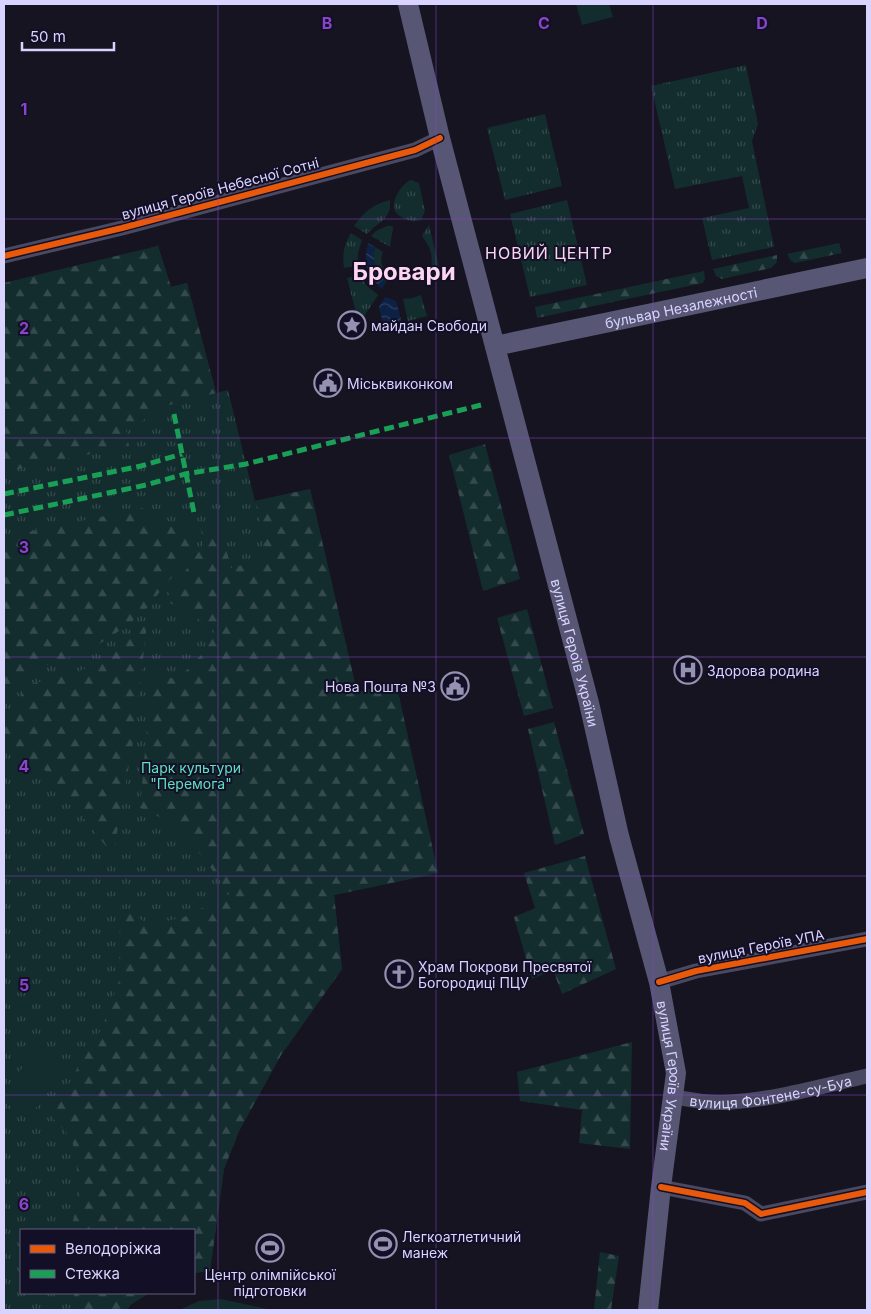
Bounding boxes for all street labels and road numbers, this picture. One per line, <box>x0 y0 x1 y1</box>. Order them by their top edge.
street label: вулиця Героїв Небесної Сотні <box>120 153 320 223</box>
street label: бульвар Незалежності <box>603 283 759 331</box>
street label: вулиця Героїв України <box>548 577 603 728</box>
street label: вулиця Героїв УПА <box>696 925 826 967</box>
street label: вулиця Героїв України <box>654 999 685 1152</box>
street label: вулиця Фонтене-су-Буа <box>689 1071 853 1111</box>

